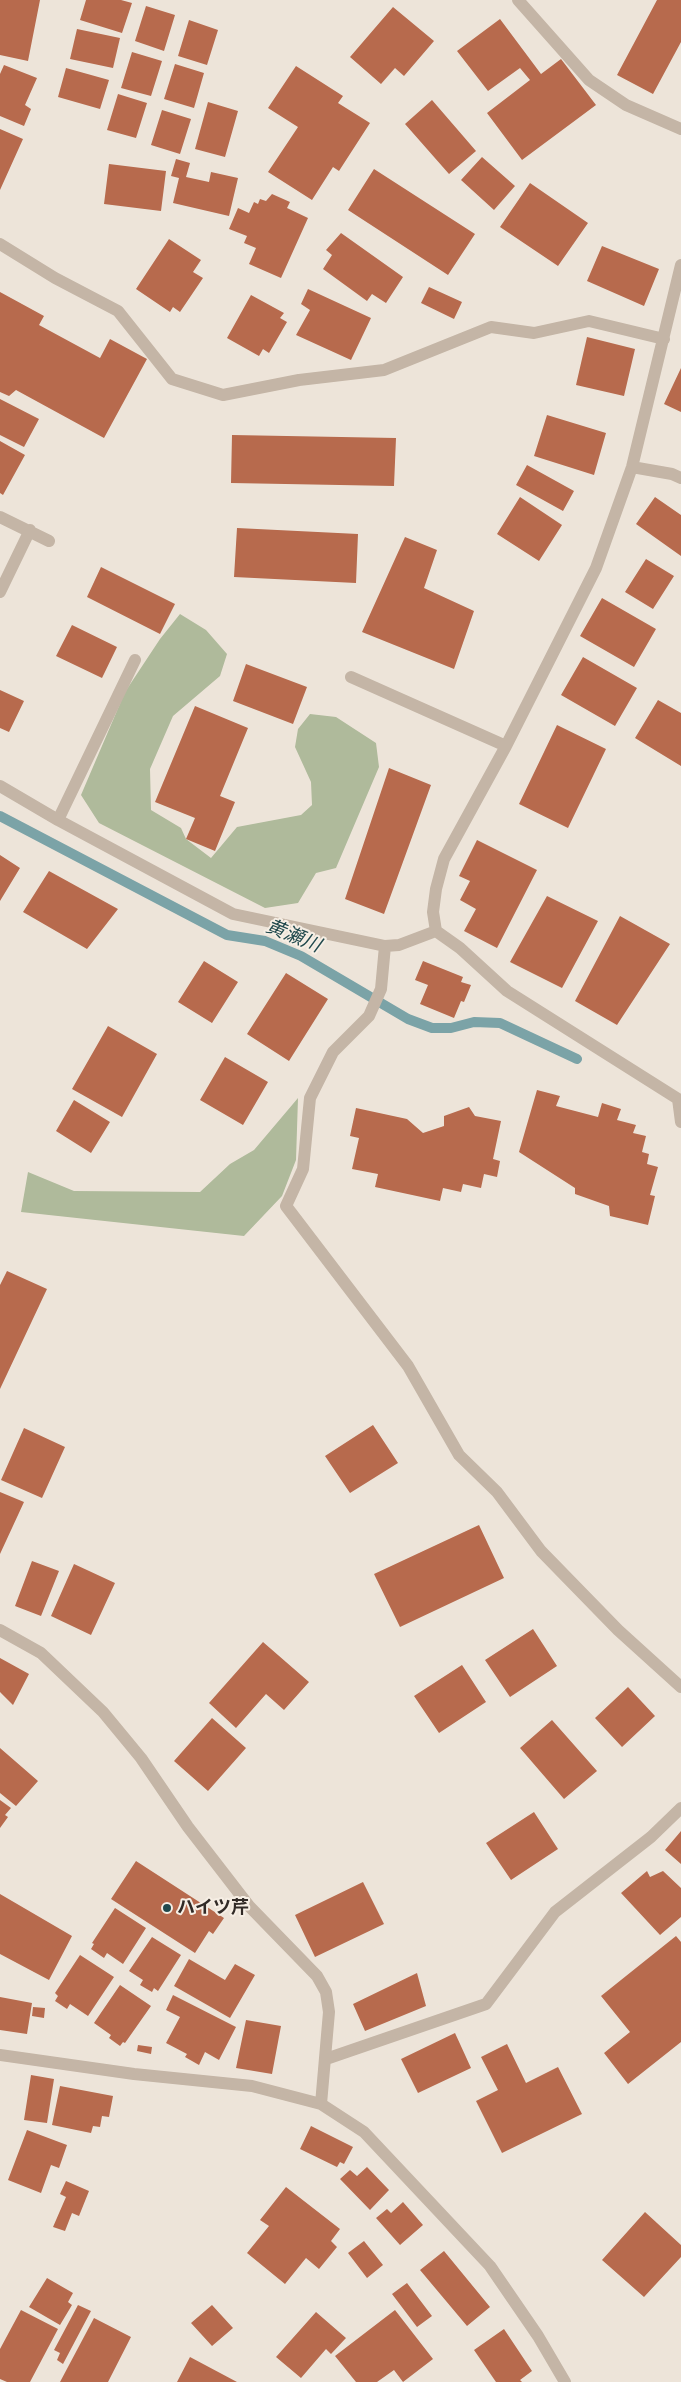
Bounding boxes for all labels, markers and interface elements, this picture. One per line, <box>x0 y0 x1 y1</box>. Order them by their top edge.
water label: 黄瀬川 <box>262 916 324 958</box>
place label: ハイツ芹 <box>177 1897 249 1919</box>
marker: ハイツ芹 <box>161 1902 173 1914</box>

